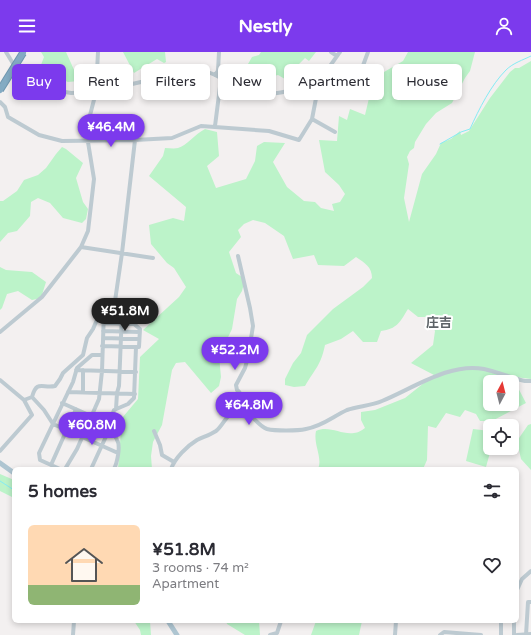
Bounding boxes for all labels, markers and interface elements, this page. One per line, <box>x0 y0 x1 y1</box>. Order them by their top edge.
icon: menu <box>16 15 38 37</box>
text: Nestly <box>239 15 292 37</box>
icon: person <box>493 15 515 37</box>
chip: Buy <box>12 64 66 100</box>
chip: Rent <box>74 64 133 100</box>
chip: Filters <box>141 64 210 100</box>
chip: New <box>218 64 276 100</box>
chip: Apartment <box>284 64 384 100</box>
chip: House <box>392 64 462 100</box>
pin: ¥46.4M <box>78 114 144 148</box>
text: ¥46.4M <box>87 119 135 135</box>
pin: ¥51.8M <box>92 298 158 332</box>
text: ¥51.8M <box>101 303 149 319</box>
district label: 庄吉 <box>426 315 452 331</box>
pin: ¥52.2M <box>202 337 268 371</box>
text: ¥52.2M <box>211 342 259 358</box>
north arrow <box>483 375 519 411</box>
map controls <box>483 375 519 455</box>
pin: ¥64.8M <box>216 392 282 426</box>
text: ¥64.8M <box>225 397 273 413</box>
pin: ¥60.8M <box>59 412 125 446</box>
text: ¥60.8M <box>68 417 116 433</box>
button: locate <box>483 419 519 455</box>
icon: filters <box>481 480 503 502</box>
text: 5 homes <box>28 481 97 502</box>
text: ¥51.8M <box>152 539 216 560</box>
icon: home <box>60 541 108 589</box>
icon: heart <box>481 554 503 576</box>
text: 3 rooms · 74 m² <box>152 560 249 576</box>
text: Apartment <box>152 576 219 592</box>

